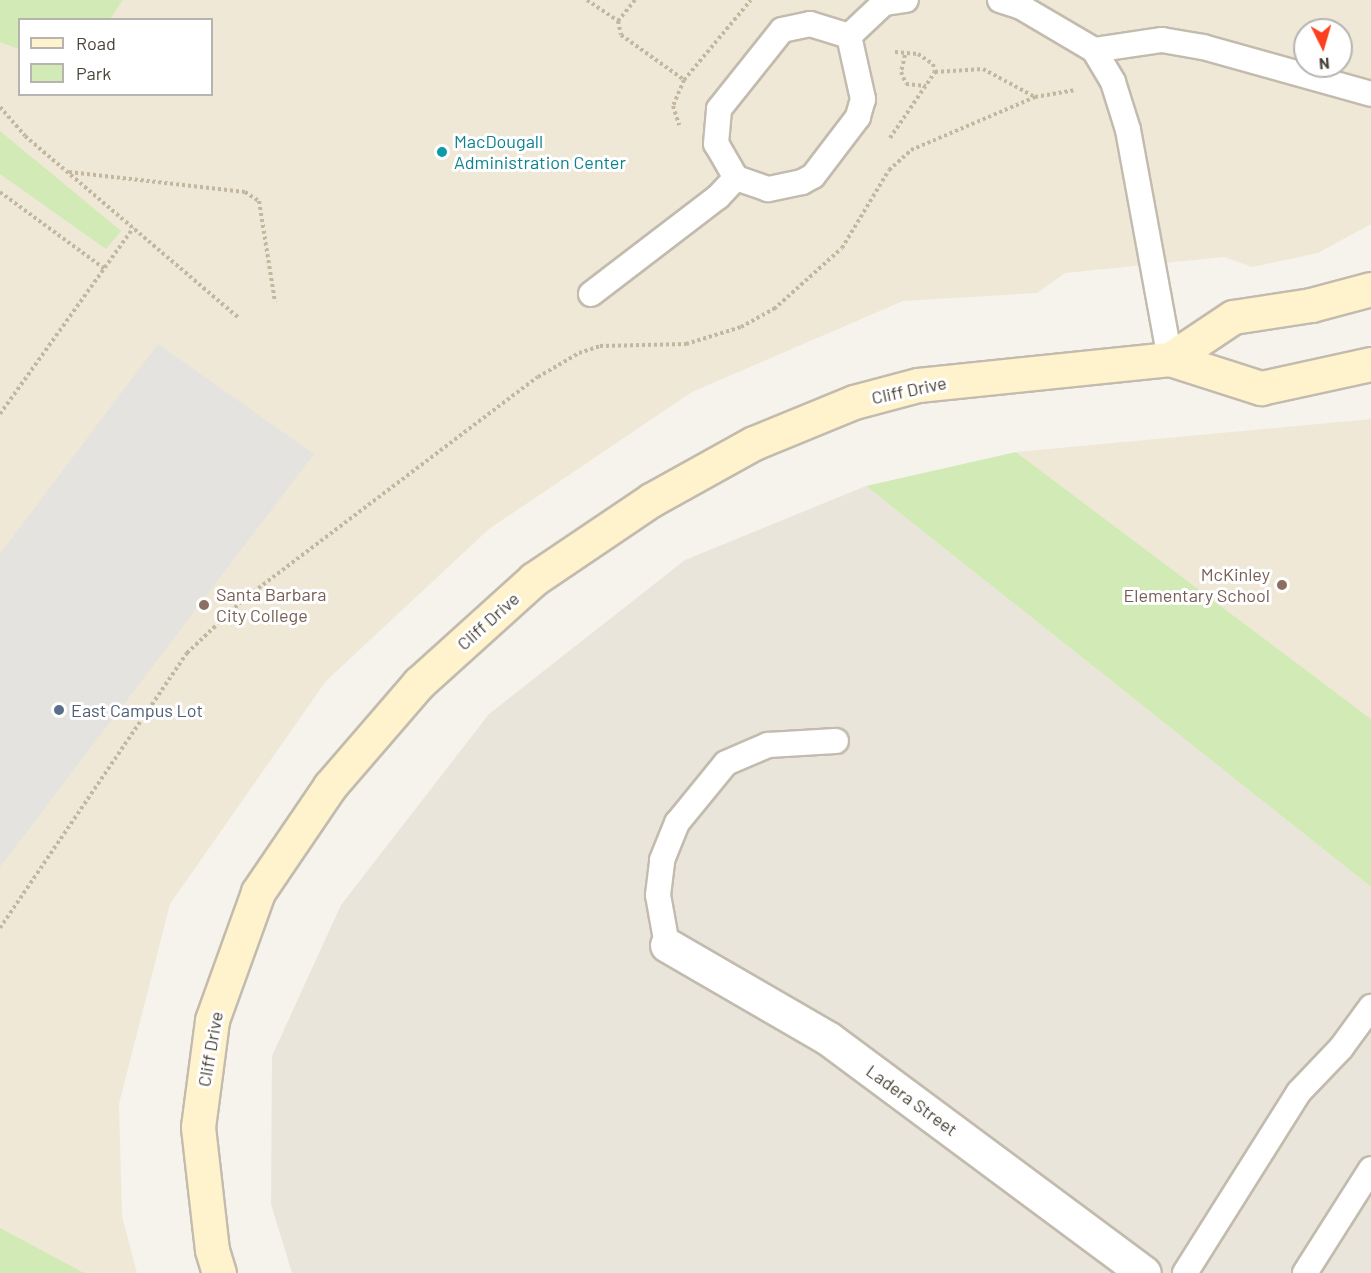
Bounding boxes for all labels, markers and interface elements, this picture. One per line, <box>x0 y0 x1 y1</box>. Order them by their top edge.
legend <box>18 18 213 96</box>
north arrow <box>1293 18 1353 78</box>
text: Road <box>76 32 116 54</box>
text: N <box>1318 55 1331 74</box>
text: Park <box>76 62 111 84</box>
place label: MacDougall Administration Center <box>454 131 626 174</box>
marker: MacDougall Administration Center <box>435 145 449 159</box>
street label: Cliff Drive <box>869 372 949 408</box>
place label: McKinley Elementary School <box>1123 564 1270 606</box>
marker: McKinley Elementary School <box>1275 578 1289 592</box>
place label: Santa Barbara City College <box>216 584 326 626</box>
street label: Cliff Drive <box>452 587 524 655</box>
marker: Santa Barbara City College <box>197 598 211 612</box>
place label: East Campus Lot <box>71 699 203 721</box>
marker: East Campus Lot <box>52 703 66 717</box>
street label: Cliff Drive <box>193 1010 227 1088</box>
street label: Ladera Street <box>862 1060 962 1140</box>

